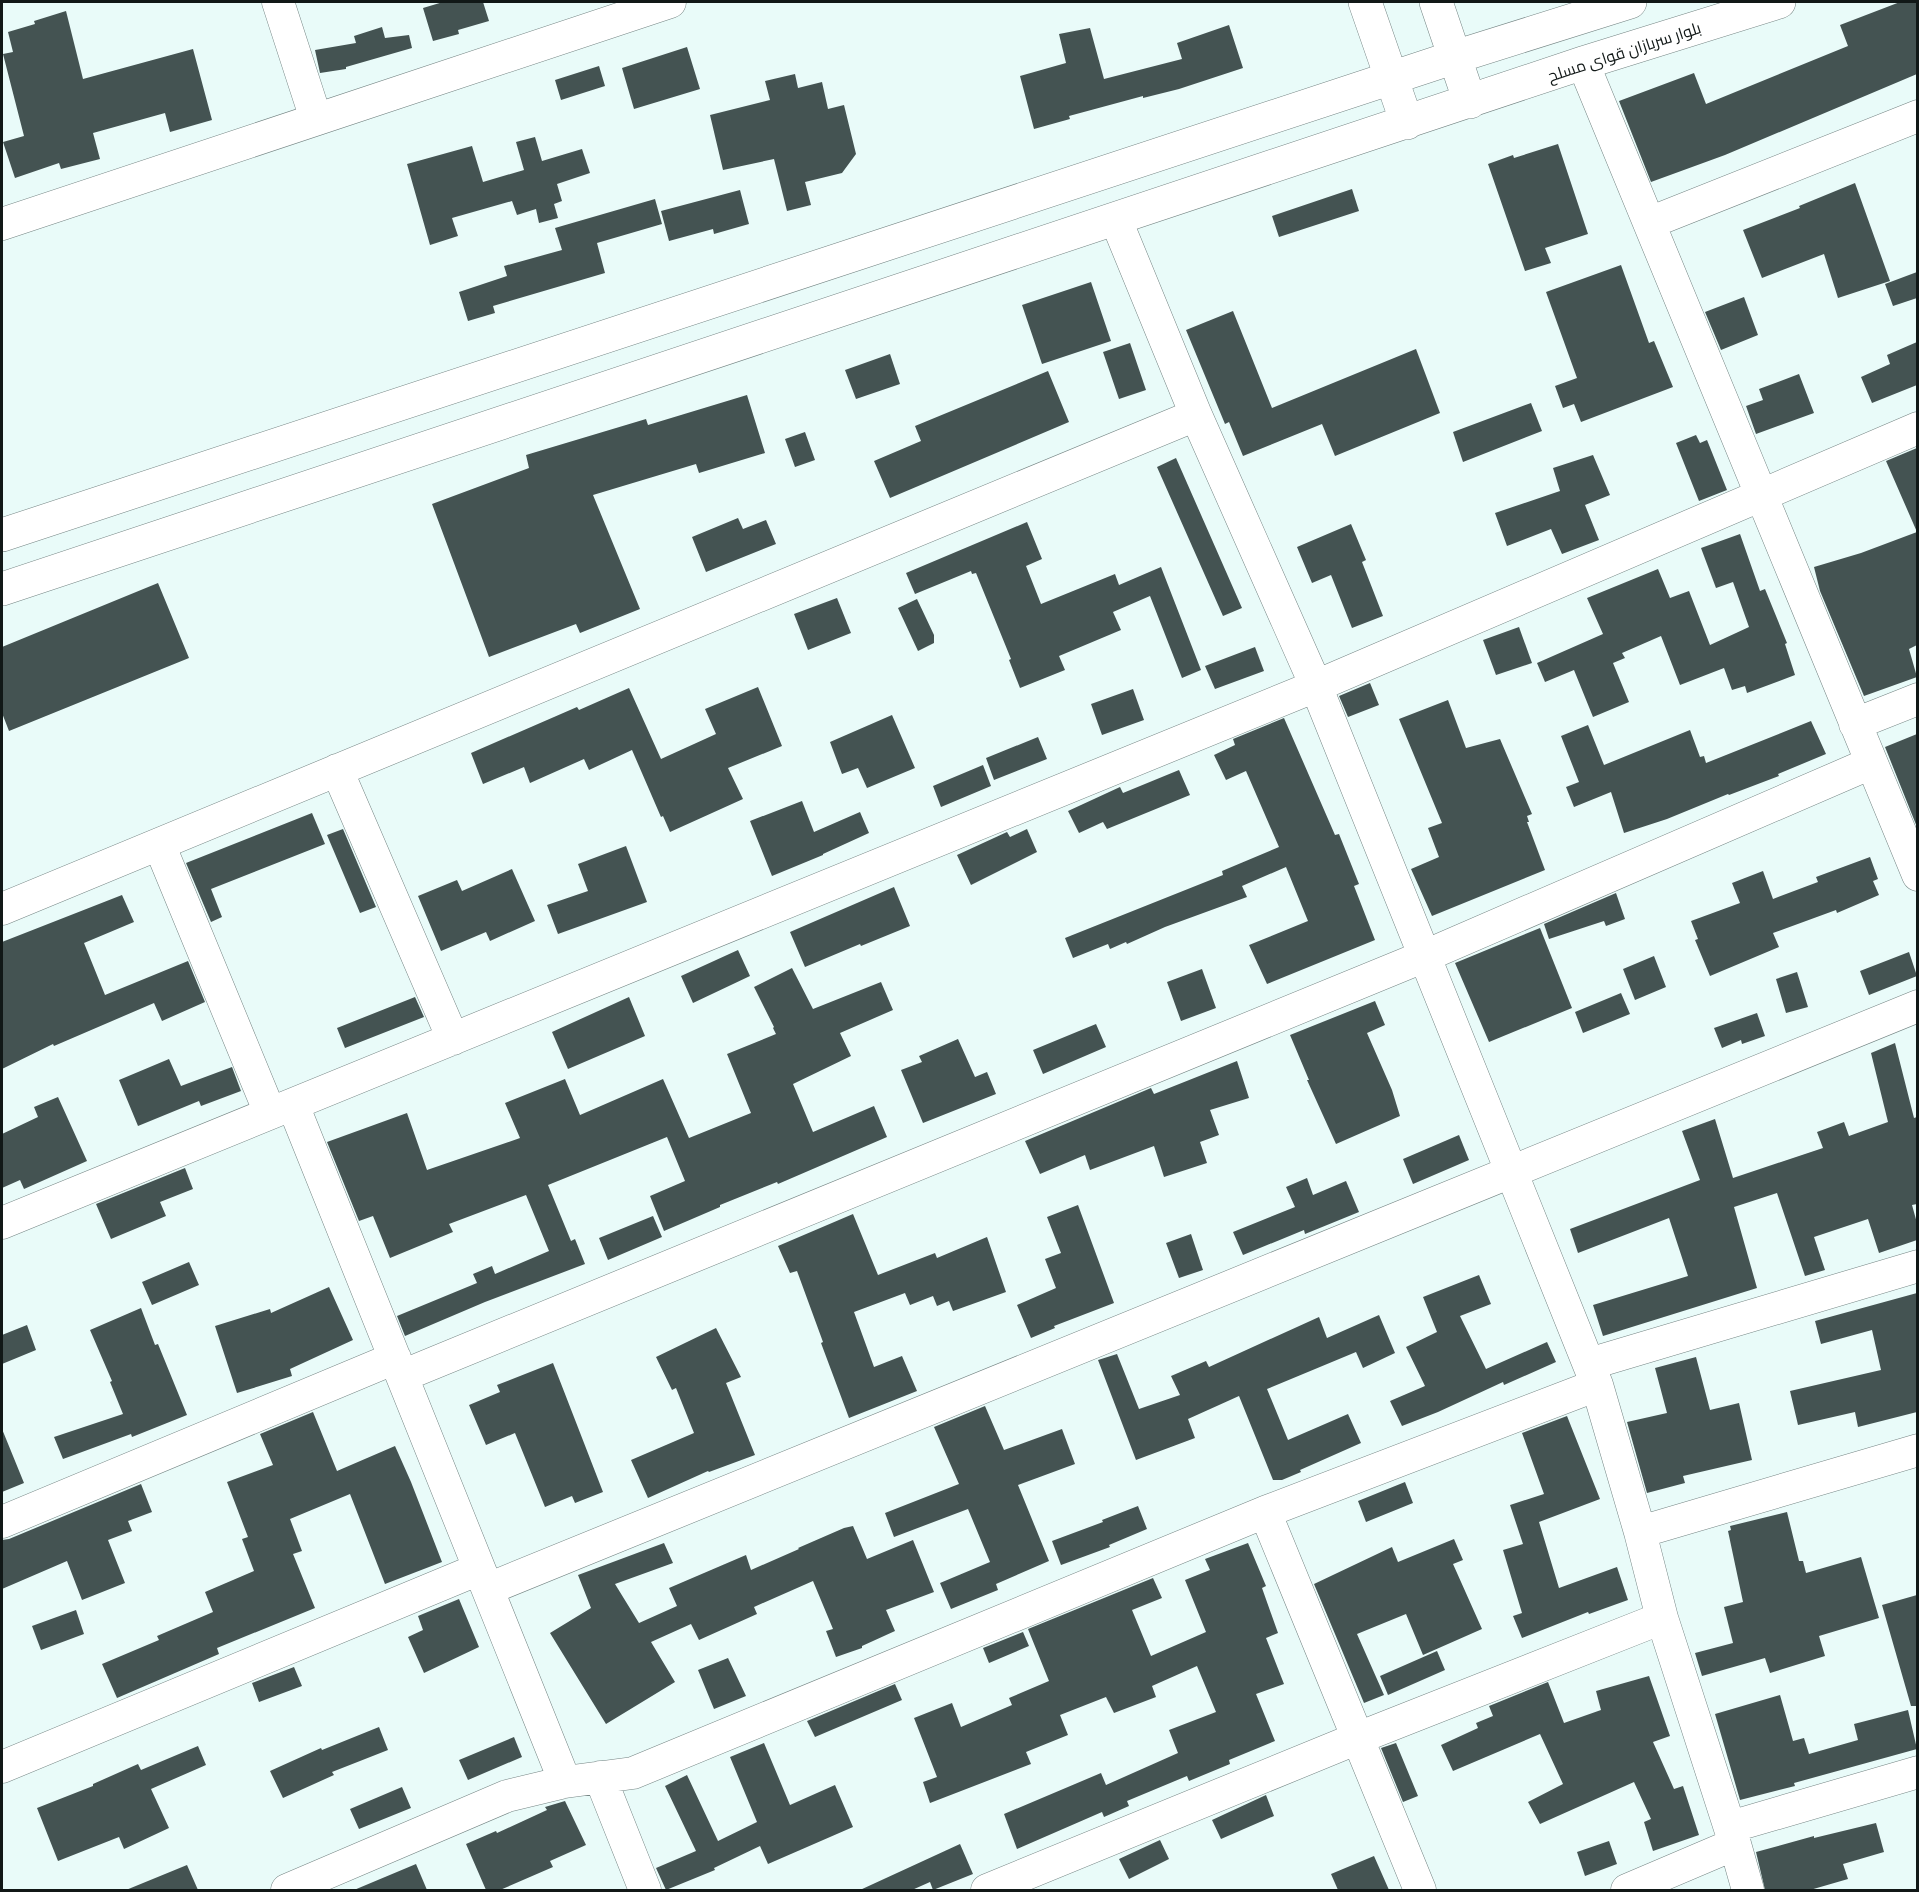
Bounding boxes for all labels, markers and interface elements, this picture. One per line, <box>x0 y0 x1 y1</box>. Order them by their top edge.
street label: بلوار سربازان قوای مسلح <box>1545 17 1704 88</box>

